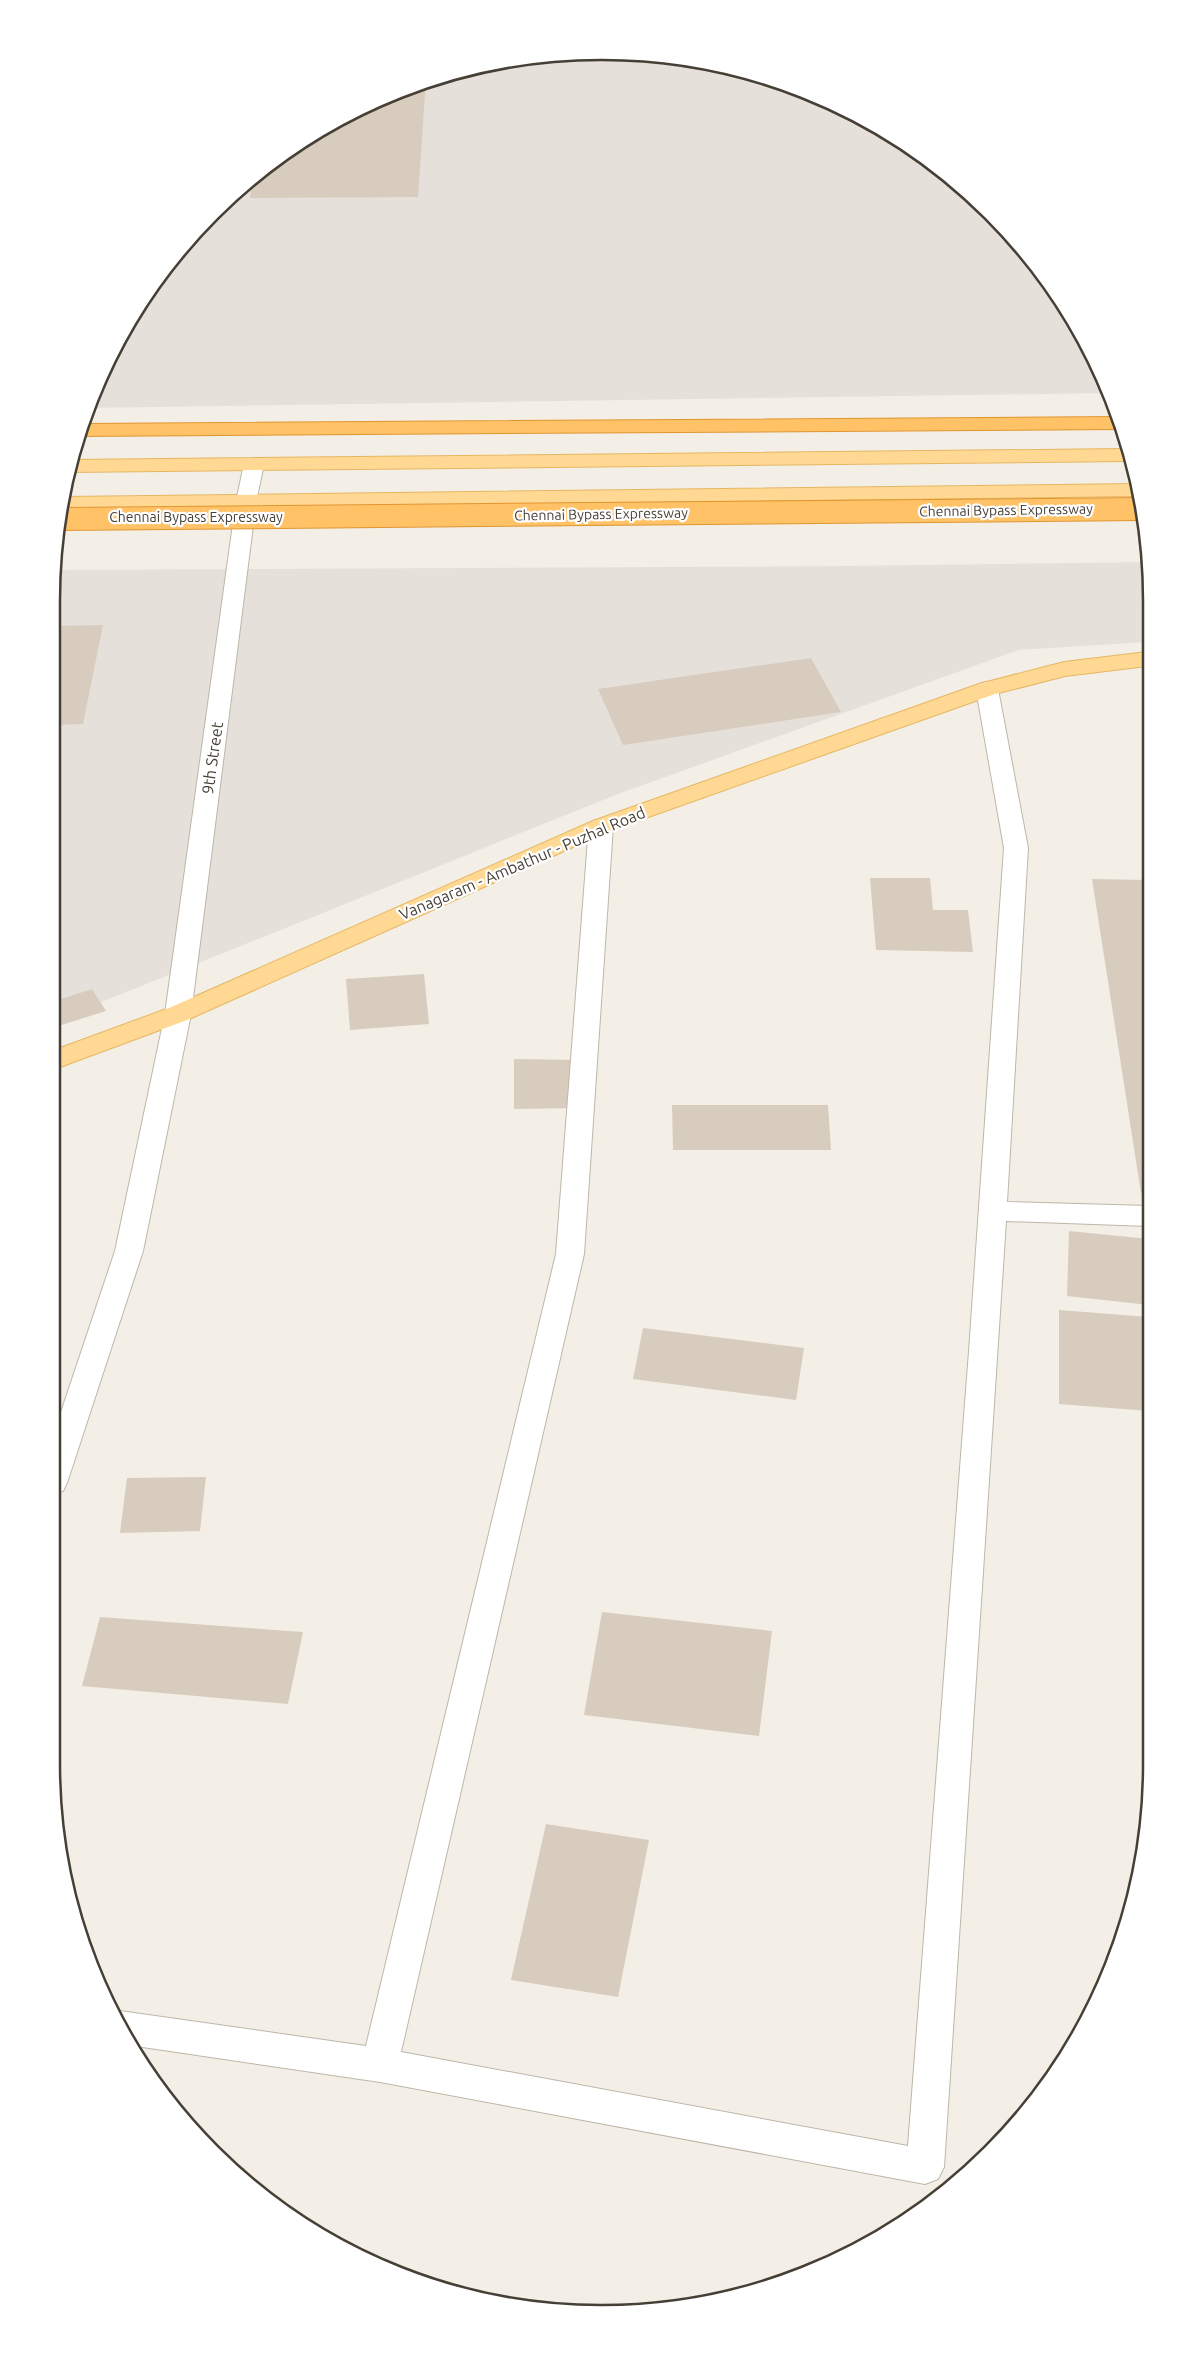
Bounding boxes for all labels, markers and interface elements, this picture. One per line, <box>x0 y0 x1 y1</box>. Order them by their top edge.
street label: Chennai Bypass Expressway <box>919 500 1093 520</box>
street label: Chennai Bypass Expressway <box>514 504 688 524</box>
street label: Chennai Bypass Expressway <box>109 509 283 525</box>
street label: 9th Street <box>198 720 226 795</box>
street label: Vanagaram - Ambathur - Puzhal Road <box>396 803 648 923</box>

